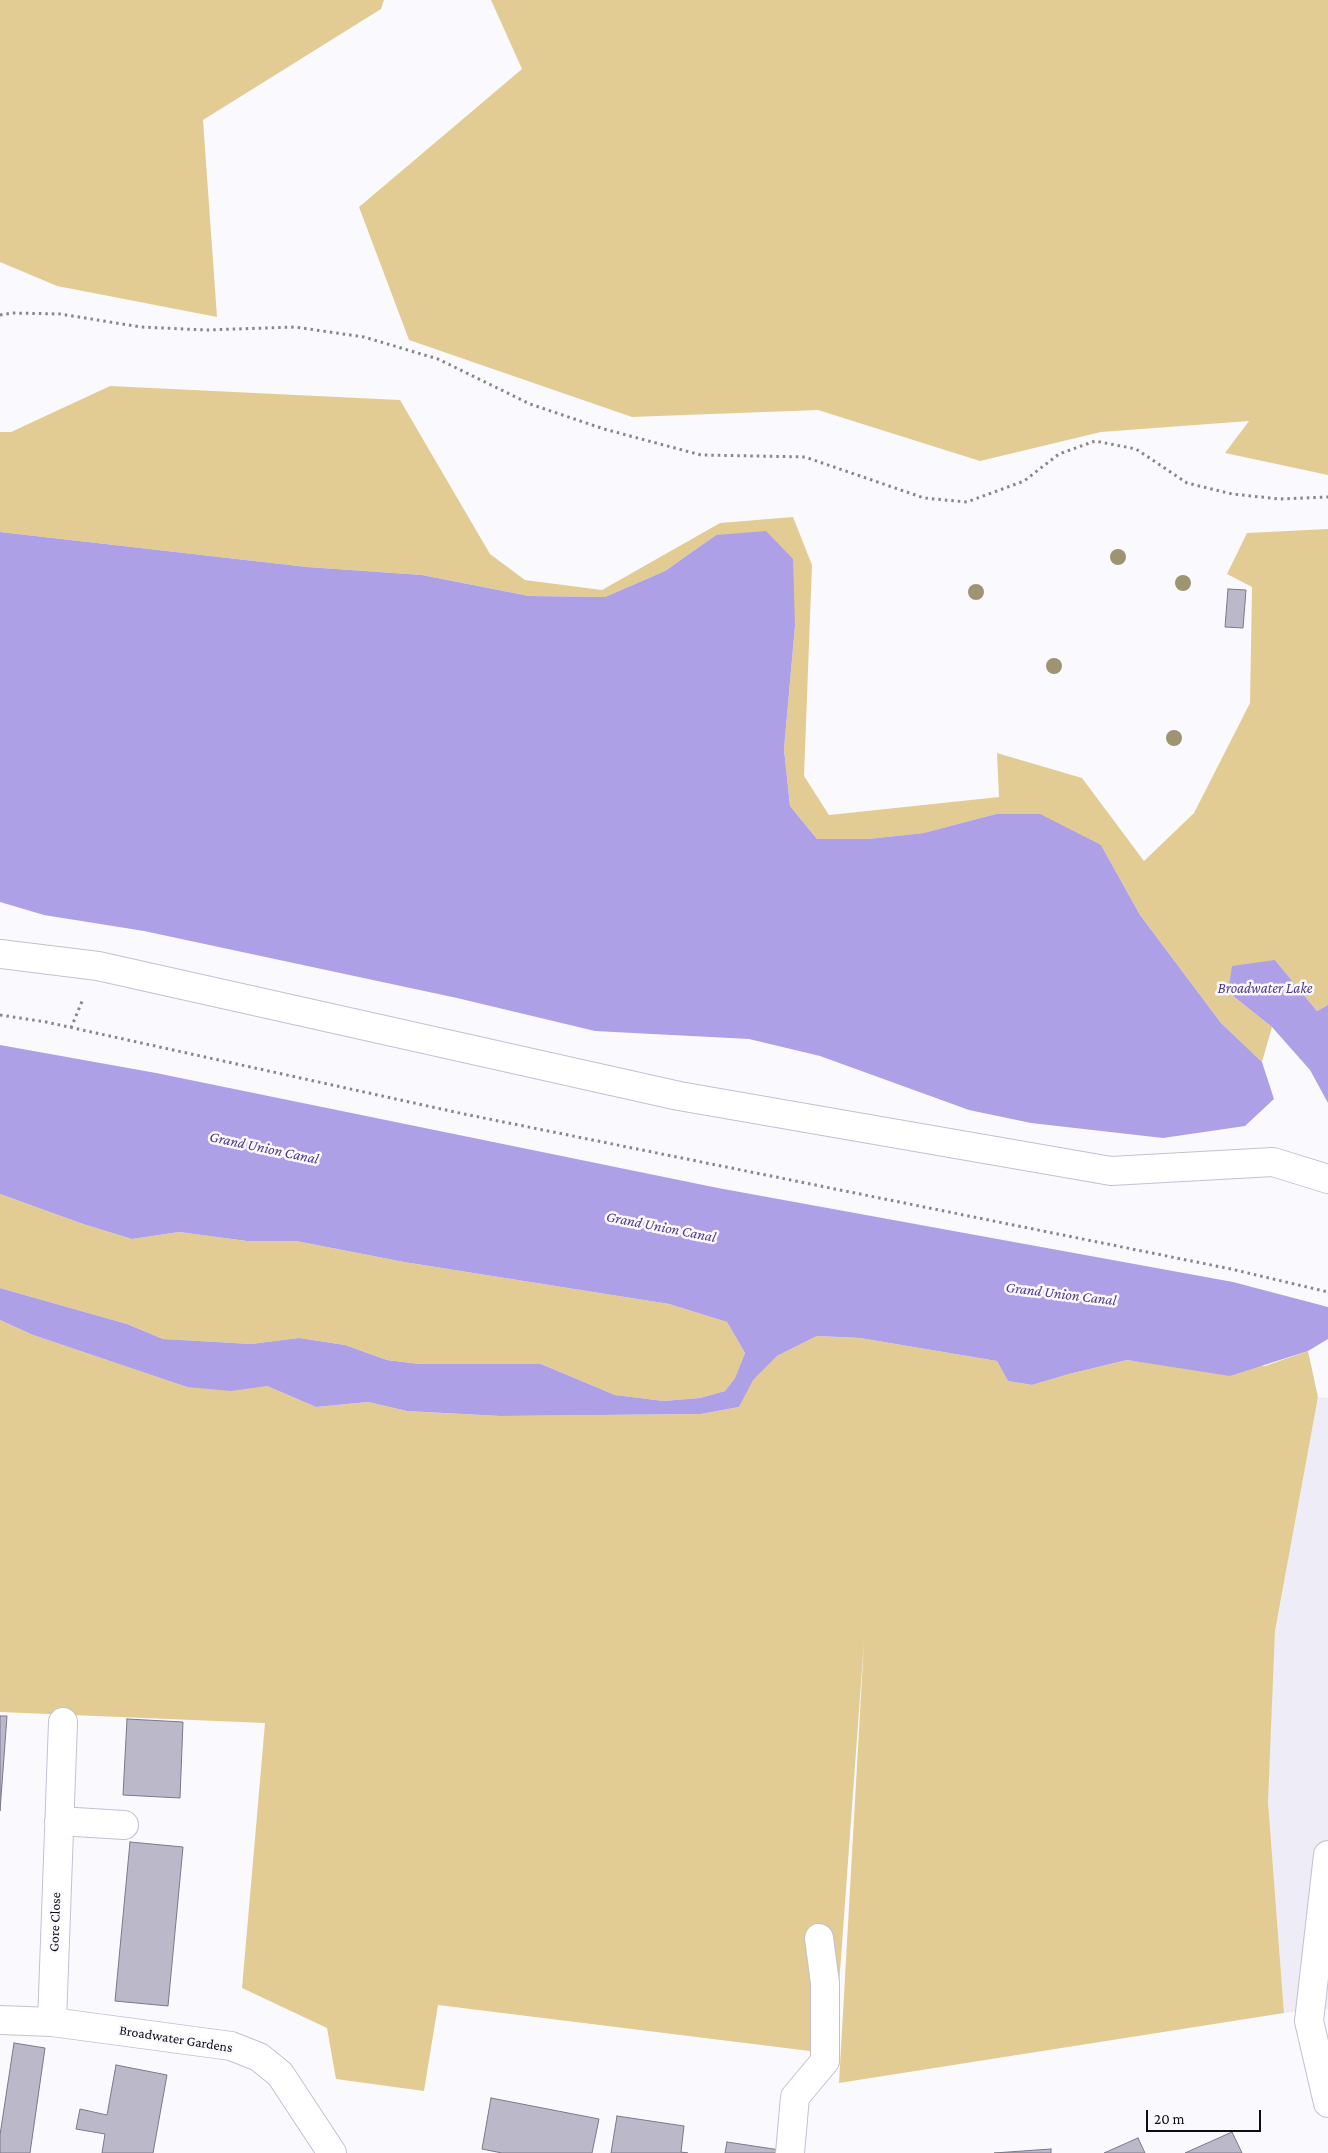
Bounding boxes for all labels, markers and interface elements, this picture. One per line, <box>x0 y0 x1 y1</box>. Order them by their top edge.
water label: Broadwater Lake <box>1217 979 1313 997</box>
water label: Grand Union Canal <box>208 1128 320 1168</box>
water label: Grand Union Canal <box>605 1208 717 1246</box>
water label: Grand Union Canal <box>1005 1278 1117 1310</box>
street label: Gore Close <box>46 1892 64 1952</box>
street label: Broadwater Gardens <box>118 2022 234 2056</box>
scale bar <box>1148 2100 1263 2132</box>
text: 20 m <box>1154 2111 1185 2127</box>

